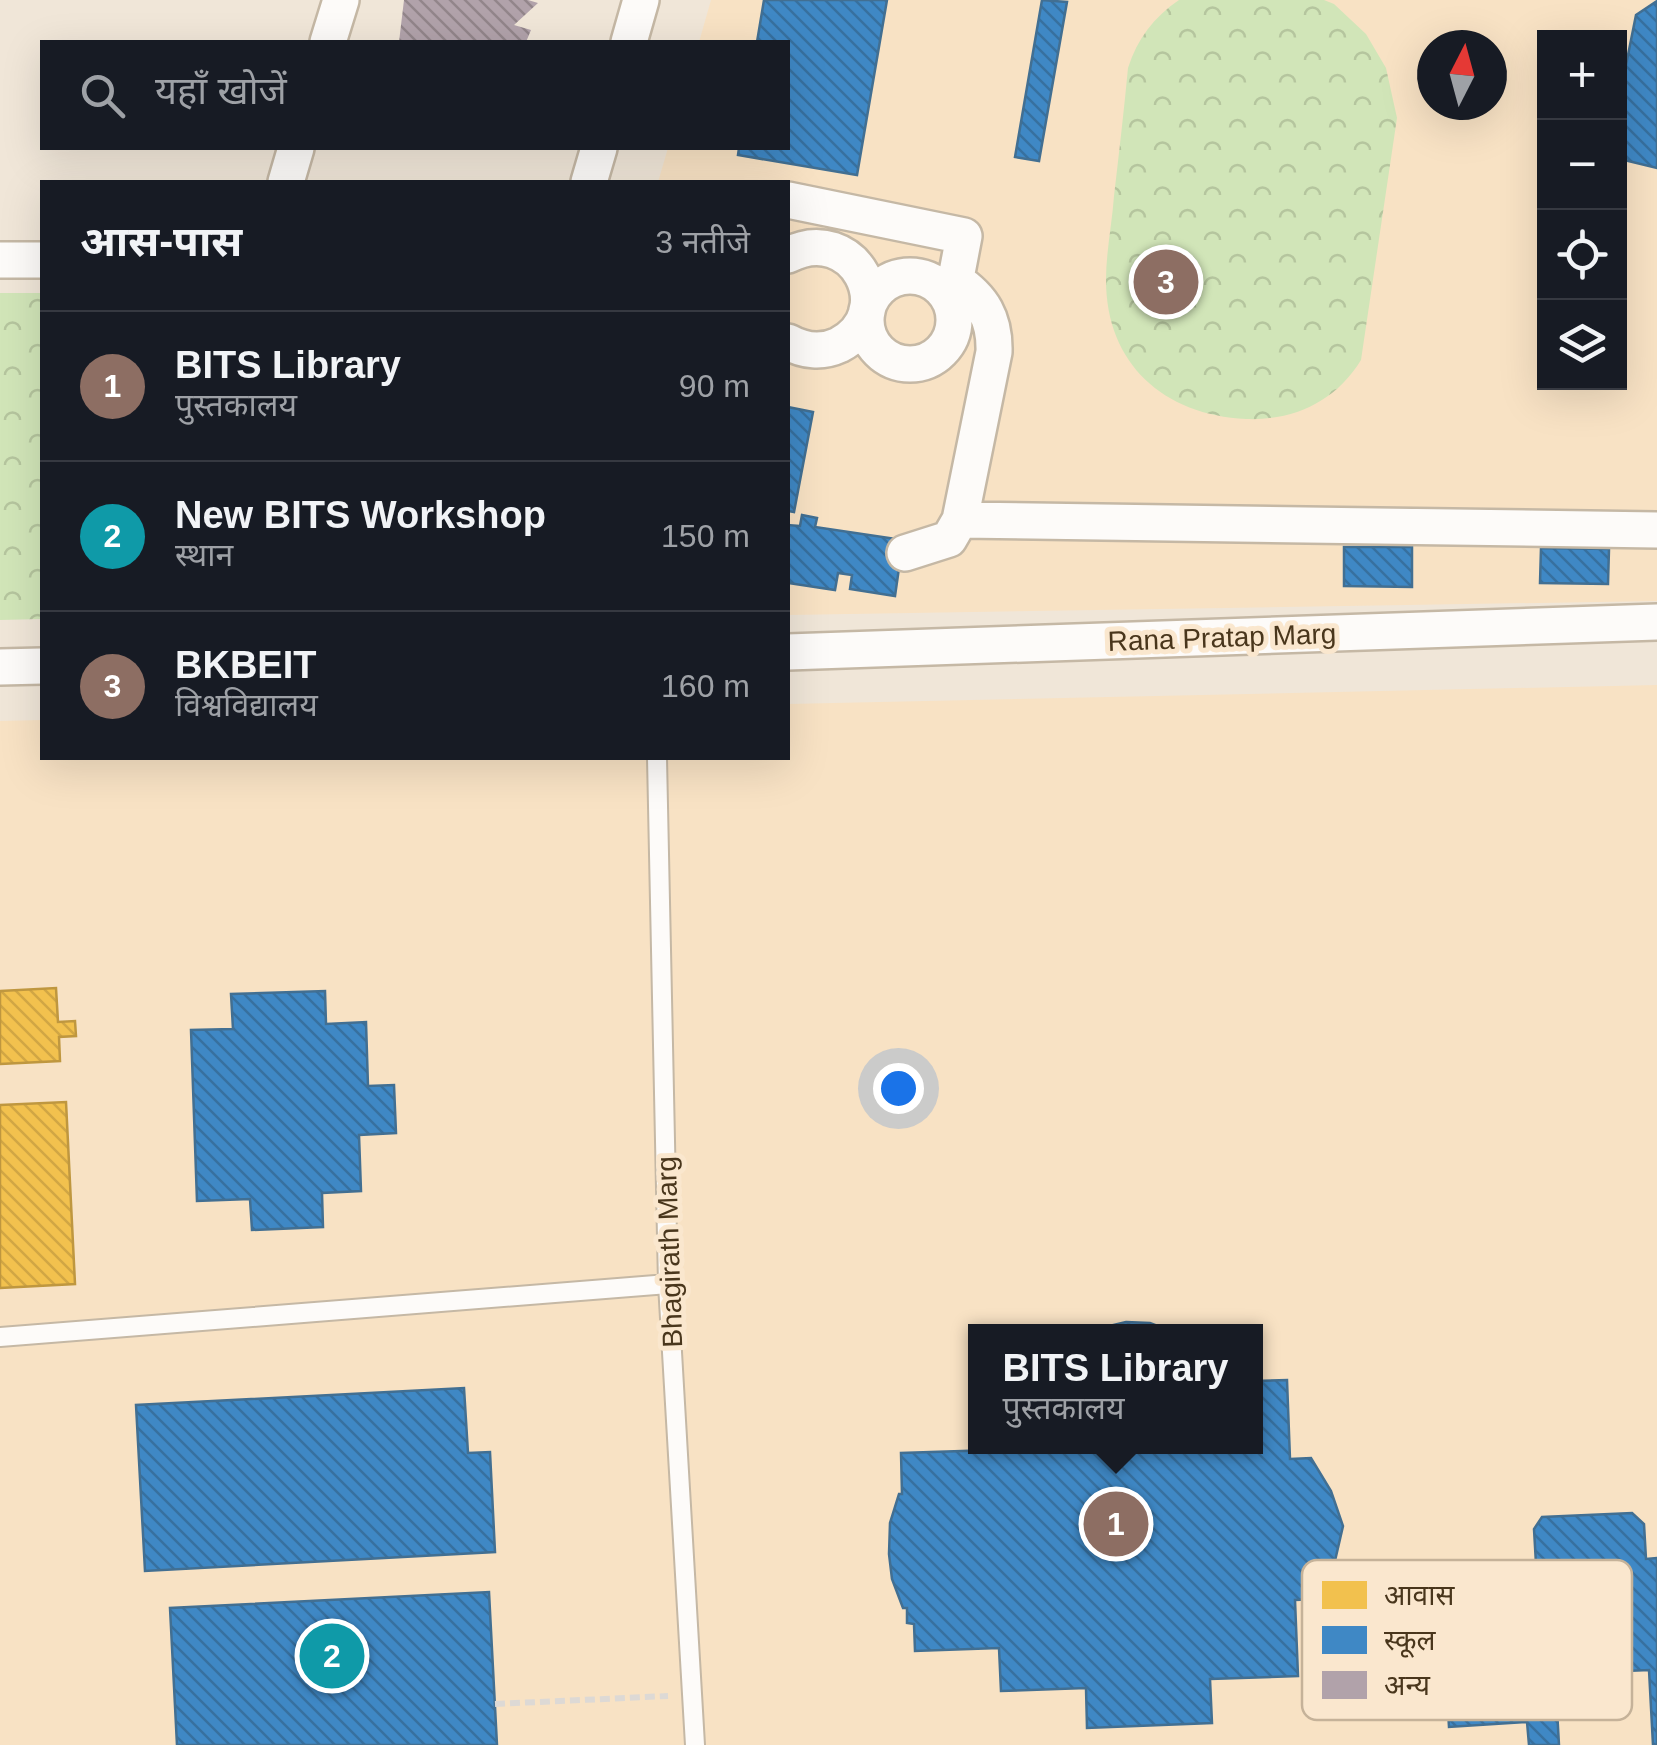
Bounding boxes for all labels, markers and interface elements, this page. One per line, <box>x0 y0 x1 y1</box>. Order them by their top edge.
north arrow <box>1417 30 1507 120</box>
map controls <box>1537 30 1627 390</box>
button: + <box>1537 30 1627 120</box>
search box <box>40 40 790 150</box>
icon: search <box>75 68 130 123</box>
text: यहाँ खोजें <box>155 70 287 112</box>
button: − <box>1537 120 1627 210</box>
button: locate <box>1537 210 1627 300</box>
text: आस-पास <box>80 218 242 265</box>
text: 3 नतीजे <box>655 224 750 260</box>
pin: 3 <box>1134 244 1198 320</box>
button: layers <box>1537 300 1627 390</box>
text: BITS Library <box>175 344 401 386</box>
text: 1 <box>104 368 121 404</box>
text: 90 m <box>679 368 750 404</box>
text: पुस्तकालय <box>175 387 297 423</box>
text: New BITS Workshop <box>175 494 546 536</box>
text: 2 <box>104 518 121 554</box>
text: 150 m <box>661 518 750 554</box>
text: स्थान <box>175 537 233 573</box>
street label: Rana Pratap Marg <box>1107 618 1337 657</box>
text: BKBEIT <box>175 644 316 686</box>
text: 3 <box>104 668 121 704</box>
text: 160 m <box>661 668 750 704</box>
text: विश्वविद्यालय <box>175 687 318 723</box>
your location <box>873 1063 924 1114</box>
street label: Bhagirath Marg <box>651 1156 688 1348</box>
popup <box>968 1324 1263 1454</box>
text: BITS Library <box>1003 1347 1228 1389</box>
text: पुस्तकालय <box>1003 1390 1125 1426</box>
pin: 1 <box>1084 1486 1148 1562</box>
legend <box>1302 1560 1632 1720</box>
text: आवास <box>1384 1580 1455 1611</box>
pin: 2 <box>300 1618 364 1694</box>
text: स्कूल <box>1384 1625 1436 1658</box>
text: अन्य <box>1384 1670 1431 1701</box>

